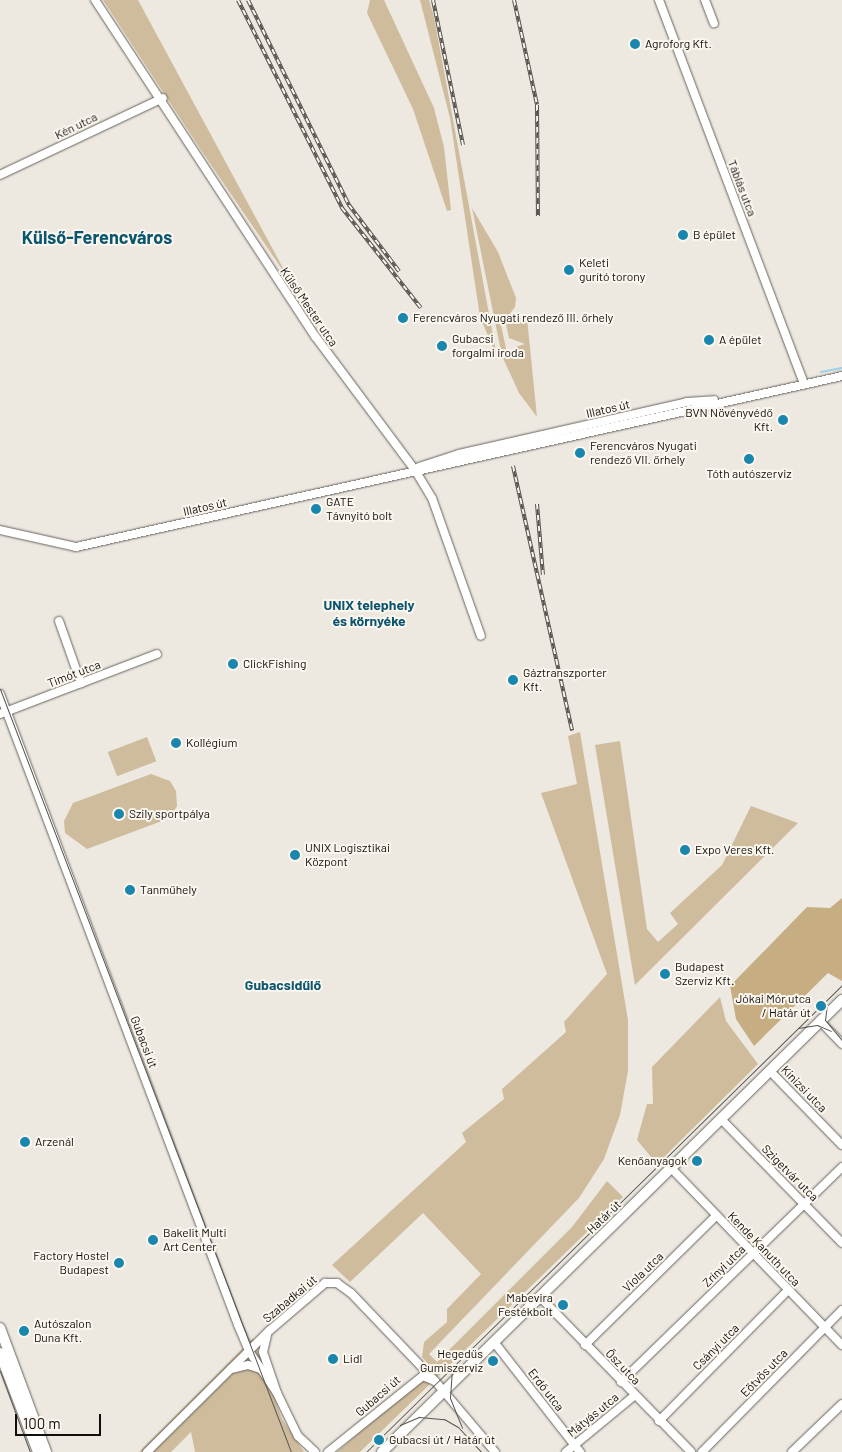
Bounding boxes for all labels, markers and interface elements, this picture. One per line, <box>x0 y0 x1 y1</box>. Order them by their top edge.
place label: Agroforg Kft. <box>645 37 712 51</box>
marker: Agroforg Kft. <box>629 38 641 50</box>
street label: Kén utca <box>52 110 100 142</box>
street label: Táblás utca <box>725 158 759 218</box>
district label: Külső-Ferencváros <box>22 226 172 248</box>
place label: B épület <box>693 228 736 242</box>
marker: B épület <box>677 229 689 241</box>
place label: Keleti gurító torony <box>579 256 645 284</box>
marker: Keleti gurító torony <box>563 264 575 276</box>
street label: Külső Mester utca <box>277 265 341 349</box>
place label: Ferencváros Nyugati rendező III. őrhely <box>413 311 613 325</box>
marker: Ferencváros Nyugati rendező III. őrhely <box>397 312 409 324</box>
place label: Gubacsi forgalmi iroda <box>452 332 524 360</box>
place label: A épület <box>719 333 762 347</box>
marker: A épület <box>703 334 715 346</box>
marker: Gubacsi forgalmi iroda <box>436 340 448 352</box>
street label: Illatos út <box>585 397 631 421</box>
place label: BVN Növényvédő Kft. <box>685 406 773 434</box>
marker: BVN Növényvédő Kft. <box>777 414 789 426</box>
place label: Ferencváros Nyugati rendező VII. őrhely <box>590 439 697 467</box>
marker: Ferencváros Nyugati rendező VII. őrhely <box>574 447 586 459</box>
marker: Tóth autószerviz <box>743 453 755 465</box>
place label: Tóth autószerviz <box>706 467 792 481</box>
street label: Illatos út <box>182 495 228 519</box>
place label: GATE Távnyitó bolt <box>326 495 392 523</box>
marker: GATE Távnyitó bolt <box>310 503 322 515</box>
district label: UNIX telephely és környéke <box>323 597 415 630</box>
street label: Timót utca <box>45 657 103 691</box>
place label: ClickFishing <box>243 657 306 671</box>
marker: ClickFishing <box>227 658 239 670</box>
place label: Gáztranszporter Kft. <box>523 666 607 694</box>
marker: Gáztranszporter Kft. <box>507 674 519 686</box>
place label: Kollégium <box>186 736 237 750</box>
marker: Kollégium <box>170 737 182 749</box>
place label: Szily sportpálya <box>129 807 210 821</box>
marker: Szily sportpálya <box>113 808 125 820</box>
place label: UNIX Logisztikai Központ <box>305 841 390 869</box>
place label: Expo Veres Kft. <box>695 843 774 857</box>
marker: Expo Veres Kft. <box>679 844 691 856</box>
marker: UNIX Logisztikai Központ <box>289 849 301 861</box>
place label: Tanműhely <box>140 883 197 897</box>
marker: Tanműhely <box>124 884 136 896</box>
place label: Budapest Szerviz Kft. <box>675 960 734 988</box>
marker: Budapest Szerviz Kft. <box>659 968 671 980</box>
district label: Gubacsidűlő <box>245 977 321 993</box>
place label: Jókai Mór utca / Határ út <box>735 992 811 1020</box>
marker: Jókai Mór utca / Határ út <box>815 1000 827 1012</box>
street label: Gubacsi út <box>127 1014 161 1070</box>
street label: Kinizsi utca <box>778 1063 830 1115</box>
place label: Arzenál <box>35 1135 74 1149</box>
marker: Arzenál <box>19 1136 31 1148</box>
street label: Szigetvár utca <box>759 1142 821 1204</box>
place label: Kenőanyagok <box>618 1154 687 1168</box>
marker: Kenőanyagok <box>691 1155 703 1167</box>
street label: Határ út <box>584 1197 624 1237</box>
street label: Kende Kanuth utca <box>725 1209 803 1289</box>
place label: Bakelit Multi Art Center <box>163 1226 227 1254</box>
marker: Bakelit Multi Art Center <box>147 1234 159 1246</box>
street label: Zrínyi utca <box>700 1242 748 1290</box>
place label: Factory Hostel Budapest <box>33 1249 109 1277</box>
street label: Viola utca <box>620 1249 666 1295</box>
marker: Factory Hostel Budapest <box>113 1257 125 1269</box>
street label: Szabadkai út <box>260 1272 320 1326</box>
place label: Mabevira Festékbolt <box>498 1291 553 1319</box>
marker: Mabevira Festékbolt <box>557 1299 569 1311</box>
place label: Autószalon Duna Kft. <box>34 1317 91 1345</box>
street label: Csányi utca <box>690 1321 742 1373</box>
marker: Autószalon Duna Kft. <box>18 1325 30 1337</box>
street label: Ősz utca <box>603 1346 643 1388</box>
street label: Eötvös utca <box>738 1346 790 1400</box>
place label: Hegedűs Gumiszerviz <box>420 1347 483 1375</box>
place label: Lidl <box>343 1352 362 1366</box>
marker: Lidl <box>327 1353 339 1365</box>
marker: Hegedűs Gumiszerviz <box>487 1355 499 1367</box>
street label: Erdő utca <box>525 1366 567 1414</box>
street label: Gubacsi út <box>353 1373 403 1419</box>
street label: Mátyás utca <box>564 1390 622 1440</box>
scale bar <box>18 1404 104 1436</box>
text: 100 m <box>23 1414 61 1432</box>
place label: Gubacsi út / Határ út <box>389 1433 495 1447</box>
marker: Gubacsi út / Határ út <box>373 1434 385 1446</box>

